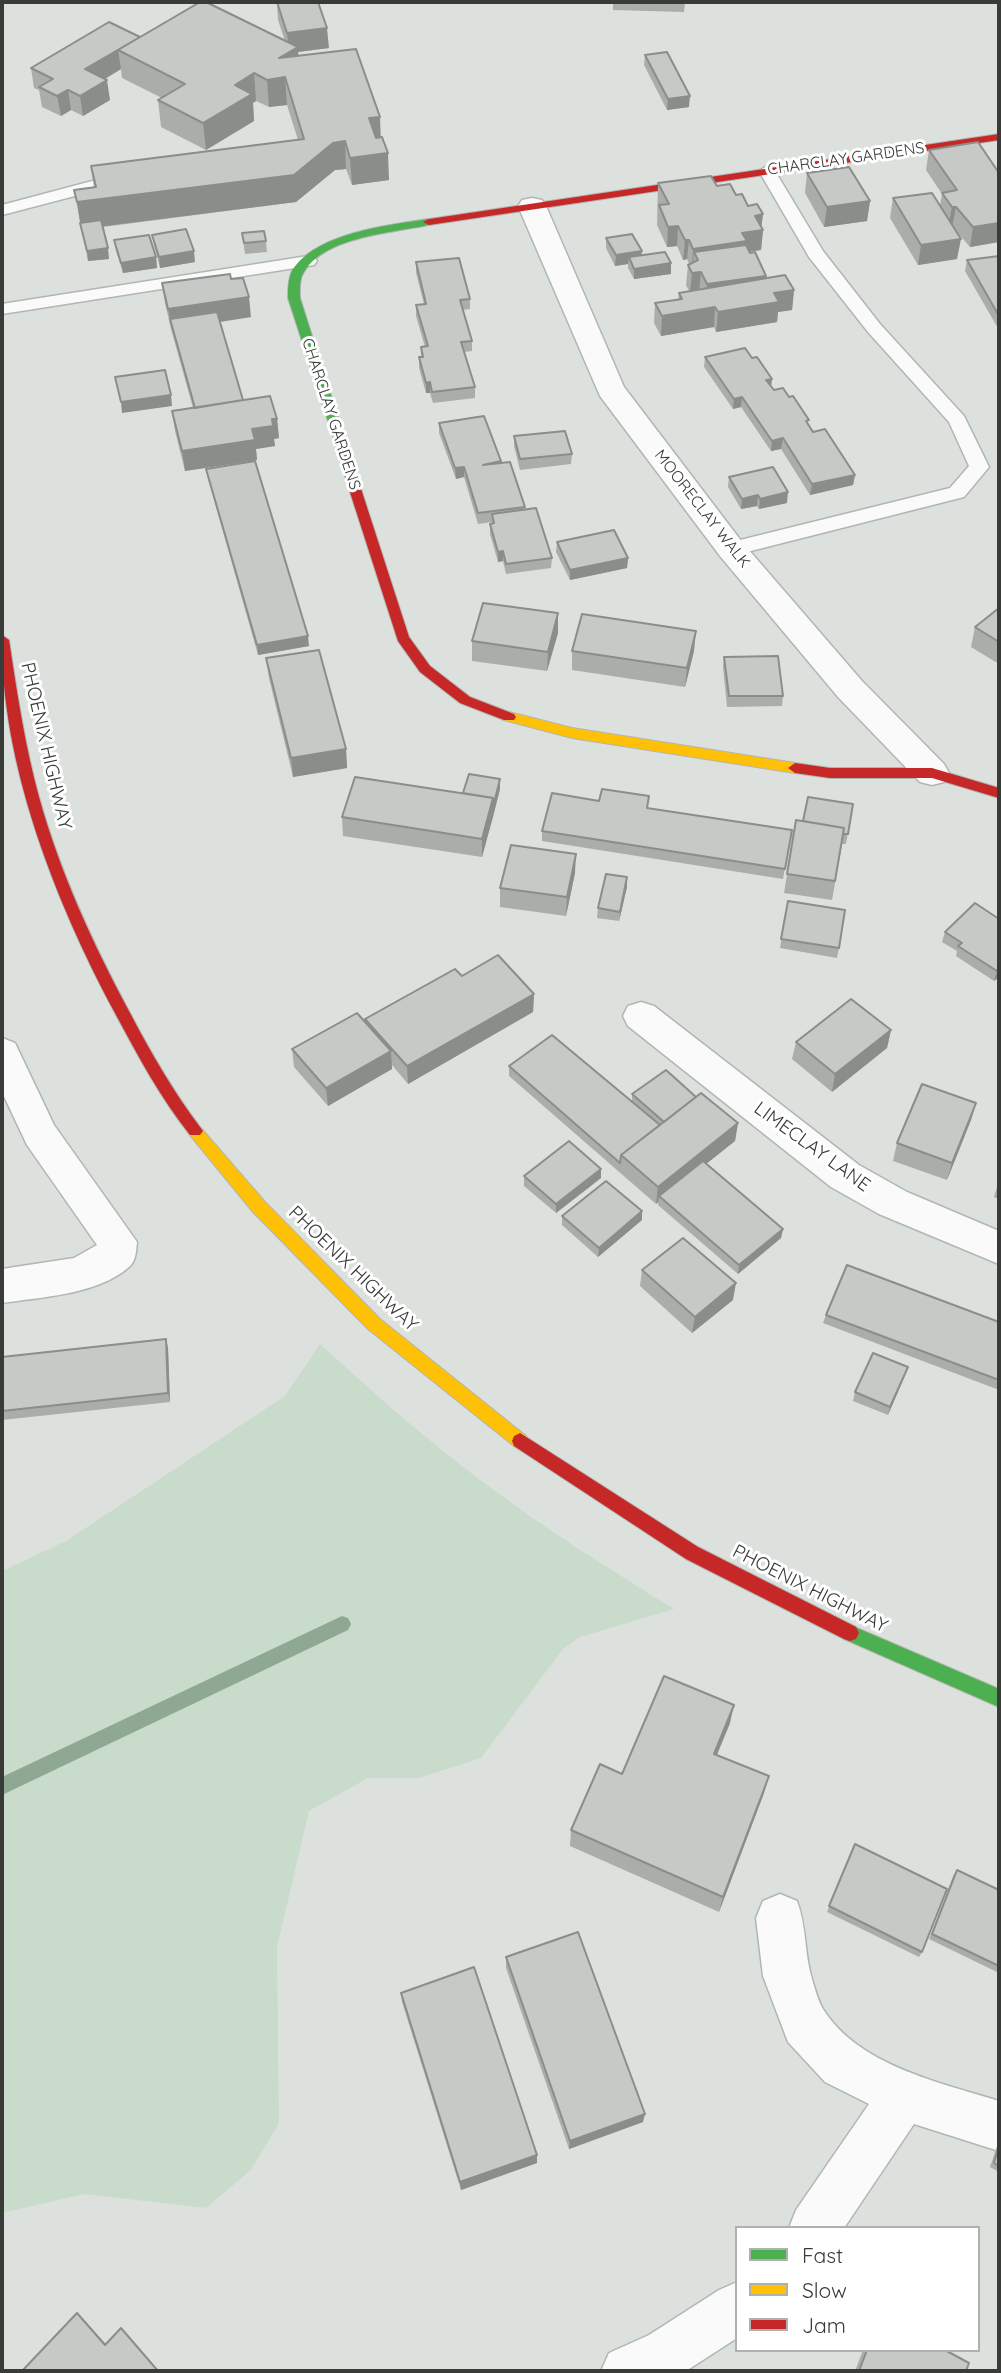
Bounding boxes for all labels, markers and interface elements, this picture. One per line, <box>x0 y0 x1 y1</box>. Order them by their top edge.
street label: CHARCLAY GARDENS <box>766 138 926 180</box>
street label: CHARCLAY GARDENS <box>297 336 365 492</box>
street label: MOORECLAY WALK <box>650 446 754 572</box>
street label: PHOENIX HIGHWAY <box>16 660 76 832</box>
street label: LIMECLAY LANE <box>749 1097 875 1197</box>
street label: PHOENIX HIGHWAY <box>284 1201 422 1337</box>
street label: PHOENIX HIGHWAY <box>729 1540 891 1638</box>
legend <box>735 2226 980 2352</box>
text: Fast <box>802 2242 843 2268</box>
text: Slow <box>802 2277 847 2303</box>
text: Jam <box>802 2312 846 2338</box>

